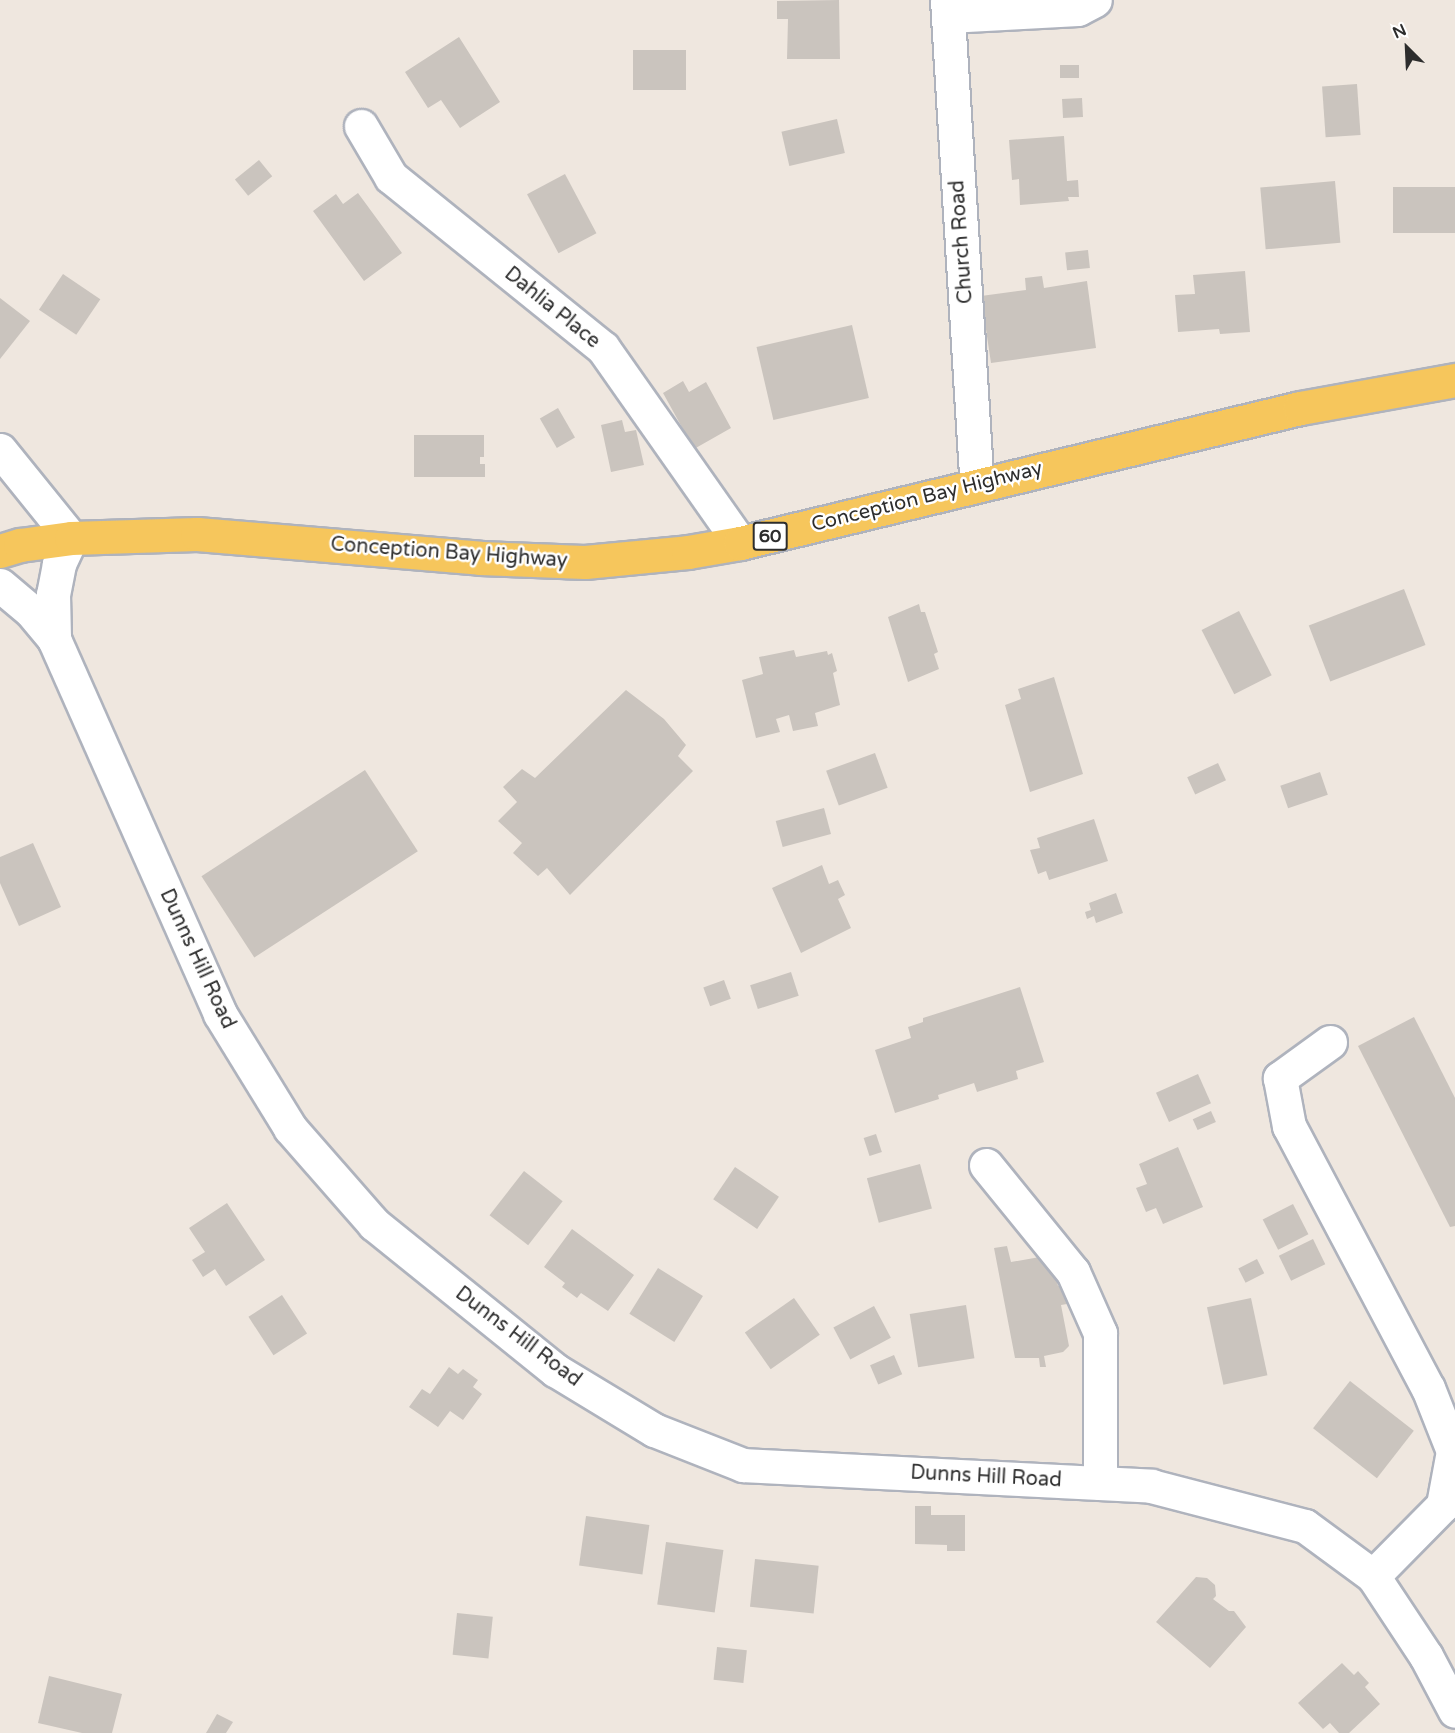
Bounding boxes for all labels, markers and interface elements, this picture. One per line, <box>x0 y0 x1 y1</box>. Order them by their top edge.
north arrow <box>1377 18 1437 78</box>
text: N <box>1390 20 1410 43</box>
street label: Church Road <box>946 179 978 305</box>
street label: Dahlia Place <box>499 262 605 354</box>
street label: Conception Bay Highway <box>809 457 1045 537</box>
road number: 60 <box>752 521 788 551</box>
street label: Conception Bay Highway <box>330 533 568 573</box>
street label: Dunns Hill Road <box>154 885 240 1033</box>
street label: Dunns Hill Road <box>450 1282 586 1392</box>
street label: Dunns Hill Road <box>910 1461 1062 1493</box>

